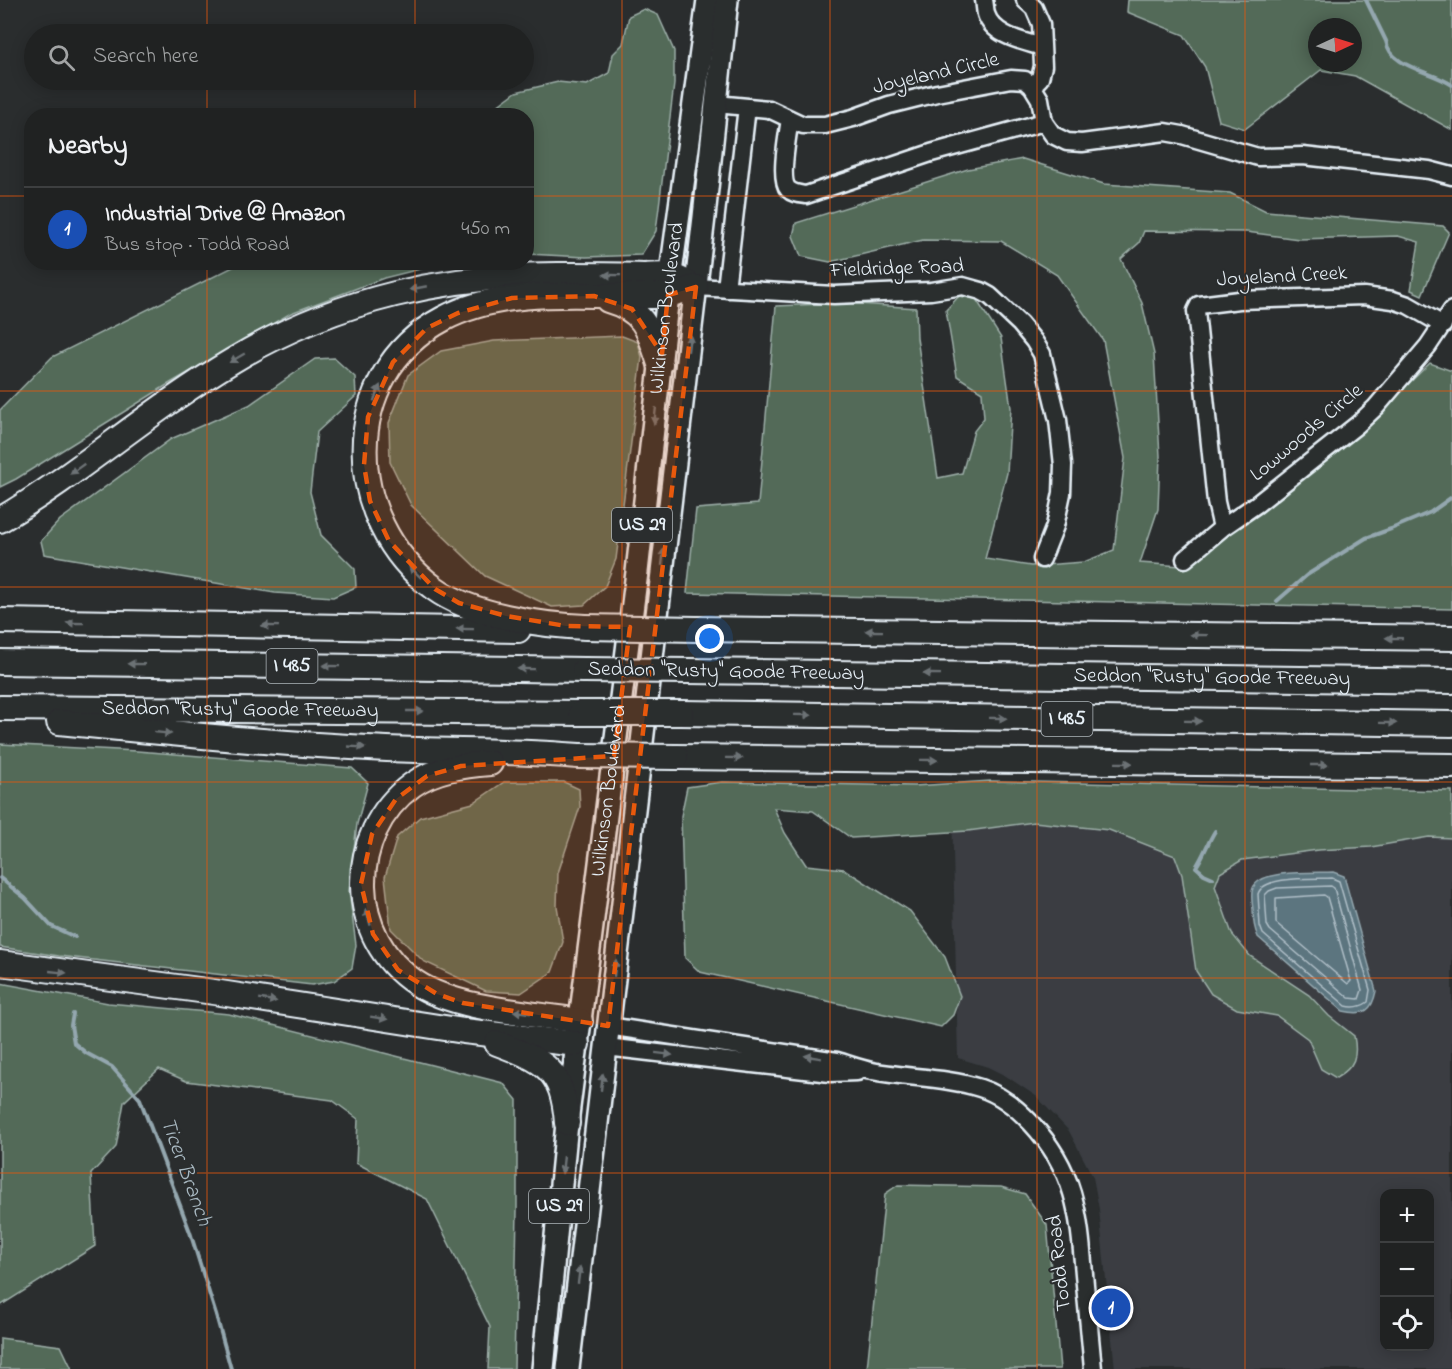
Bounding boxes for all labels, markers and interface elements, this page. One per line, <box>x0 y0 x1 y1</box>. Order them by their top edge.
north arrow <box>1308 18 1362 72</box>
search box <box>24 24 534 90</box>
icon: search <box>45 41 78 74</box>
text: Search here <box>93 41 198 73</box>
street label: Joyeland Circle <box>870 45 1003 105</box>
text: Nearby <box>48 128 127 166</box>
text: Industrial Drive @ Amazon <box>105 199 345 231</box>
text: 1 <box>64 215 71 244</box>
text: 450 m <box>461 215 510 244</box>
street label: Wilkinson Boulevard <box>642 220 693 396</box>
text: Bus stop · Todd Road <box>105 231 290 260</box>
street label: Fieldridge Road <box>829 252 965 288</box>
street label: Joyeland Creek <box>1216 259 1349 297</box>
one-way arrow <box>603 270 622 280</box>
one-way arrow <box>409 284 428 293</box>
one-way arrow <box>684 333 693 352</box>
one-way arrow <box>228 353 245 363</box>
street label: Lowwoods Circle <box>1244 376 1371 489</box>
one-way arrow <box>373 384 382 402</box>
one-way arrow <box>650 406 659 425</box>
one-way arrow <box>69 462 84 474</box>
road number: US 29 <box>612 508 672 542</box>
one-way arrow <box>658 548 668 567</box>
one-way arrow <box>409 565 423 579</box>
one-way arrow <box>66 618 85 627</box>
one-way arrow <box>261 621 280 631</box>
one-way arrow <box>456 624 475 634</box>
your location <box>695 624 724 653</box>
one-way arrow <box>864 626 883 636</box>
one-way arrow <box>1189 630 1208 640</box>
one-way arrow <box>1384 633 1403 642</box>
road number: I 485 <box>266 649 318 683</box>
street label: Seddon "Rusty" Goode Freeway <box>587 655 865 691</box>
one-way arrow <box>126 659 145 669</box>
street label: Seddon "Rusty" Goode Freeway <box>1073 661 1351 697</box>
one-way arrow <box>321 662 340 671</box>
one-way arrow <box>516 664 535 674</box>
one-way arrow <box>922 670 941 679</box>
street label: Seddon "Rusty" Goode Freeway <box>101 694 379 728</box>
road number: I 485 <box>1042 702 1092 736</box>
street label: Wilkinson Boulevard <box>583 703 635 879</box>
one-way arrow <box>406 706 425 716</box>
one-way arrow <box>793 710 812 720</box>
one-way arrow <box>988 713 1007 723</box>
one-way arrow <box>1183 716 1202 725</box>
one-way arrow <box>1378 719 1397 728</box>
one-way arrow <box>153 728 172 738</box>
one-way arrow <box>348 743 367 752</box>
one-way arrow <box>725 753 744 763</box>
one-way arrow <box>920 755 939 765</box>
one-way arrow <box>1115 758 1134 767</box>
one-way arrow <box>1310 760 1329 770</box>
one-way arrow <box>363 908 372 926</box>
one-way arrow <box>610 958 620 977</box>
one-way arrow <box>48 967 67 977</box>
one-way arrow <box>258 996 277 1005</box>
one-way arrow <box>512 1008 531 1017</box>
one-way arrow <box>370 1013 389 1022</box>
one-way arrow <box>655 1049 674 1059</box>
one-way arrow <box>804 1053 823 1062</box>
one-way arrow <box>597 1072 607 1091</box>
water label: Ticer Branch <box>151 1113 220 1231</box>
one-way arrow <box>558 1155 568 1174</box>
road number: US 29 <box>529 1189 589 1223</box>
map controls <box>1380 1189 1434 1351</box>
button: + <box>1380 1189 1434 1243</box>
street label: Todd Road <box>1040 1213 1080 1313</box>
button: − <box>1380 1243 1434 1297</box>
one-way arrow <box>574 1266 584 1285</box>
pin: 1 <box>1092 1286 1130 1330</box>
button: locate <box>1380 1297 1434 1351</box>

